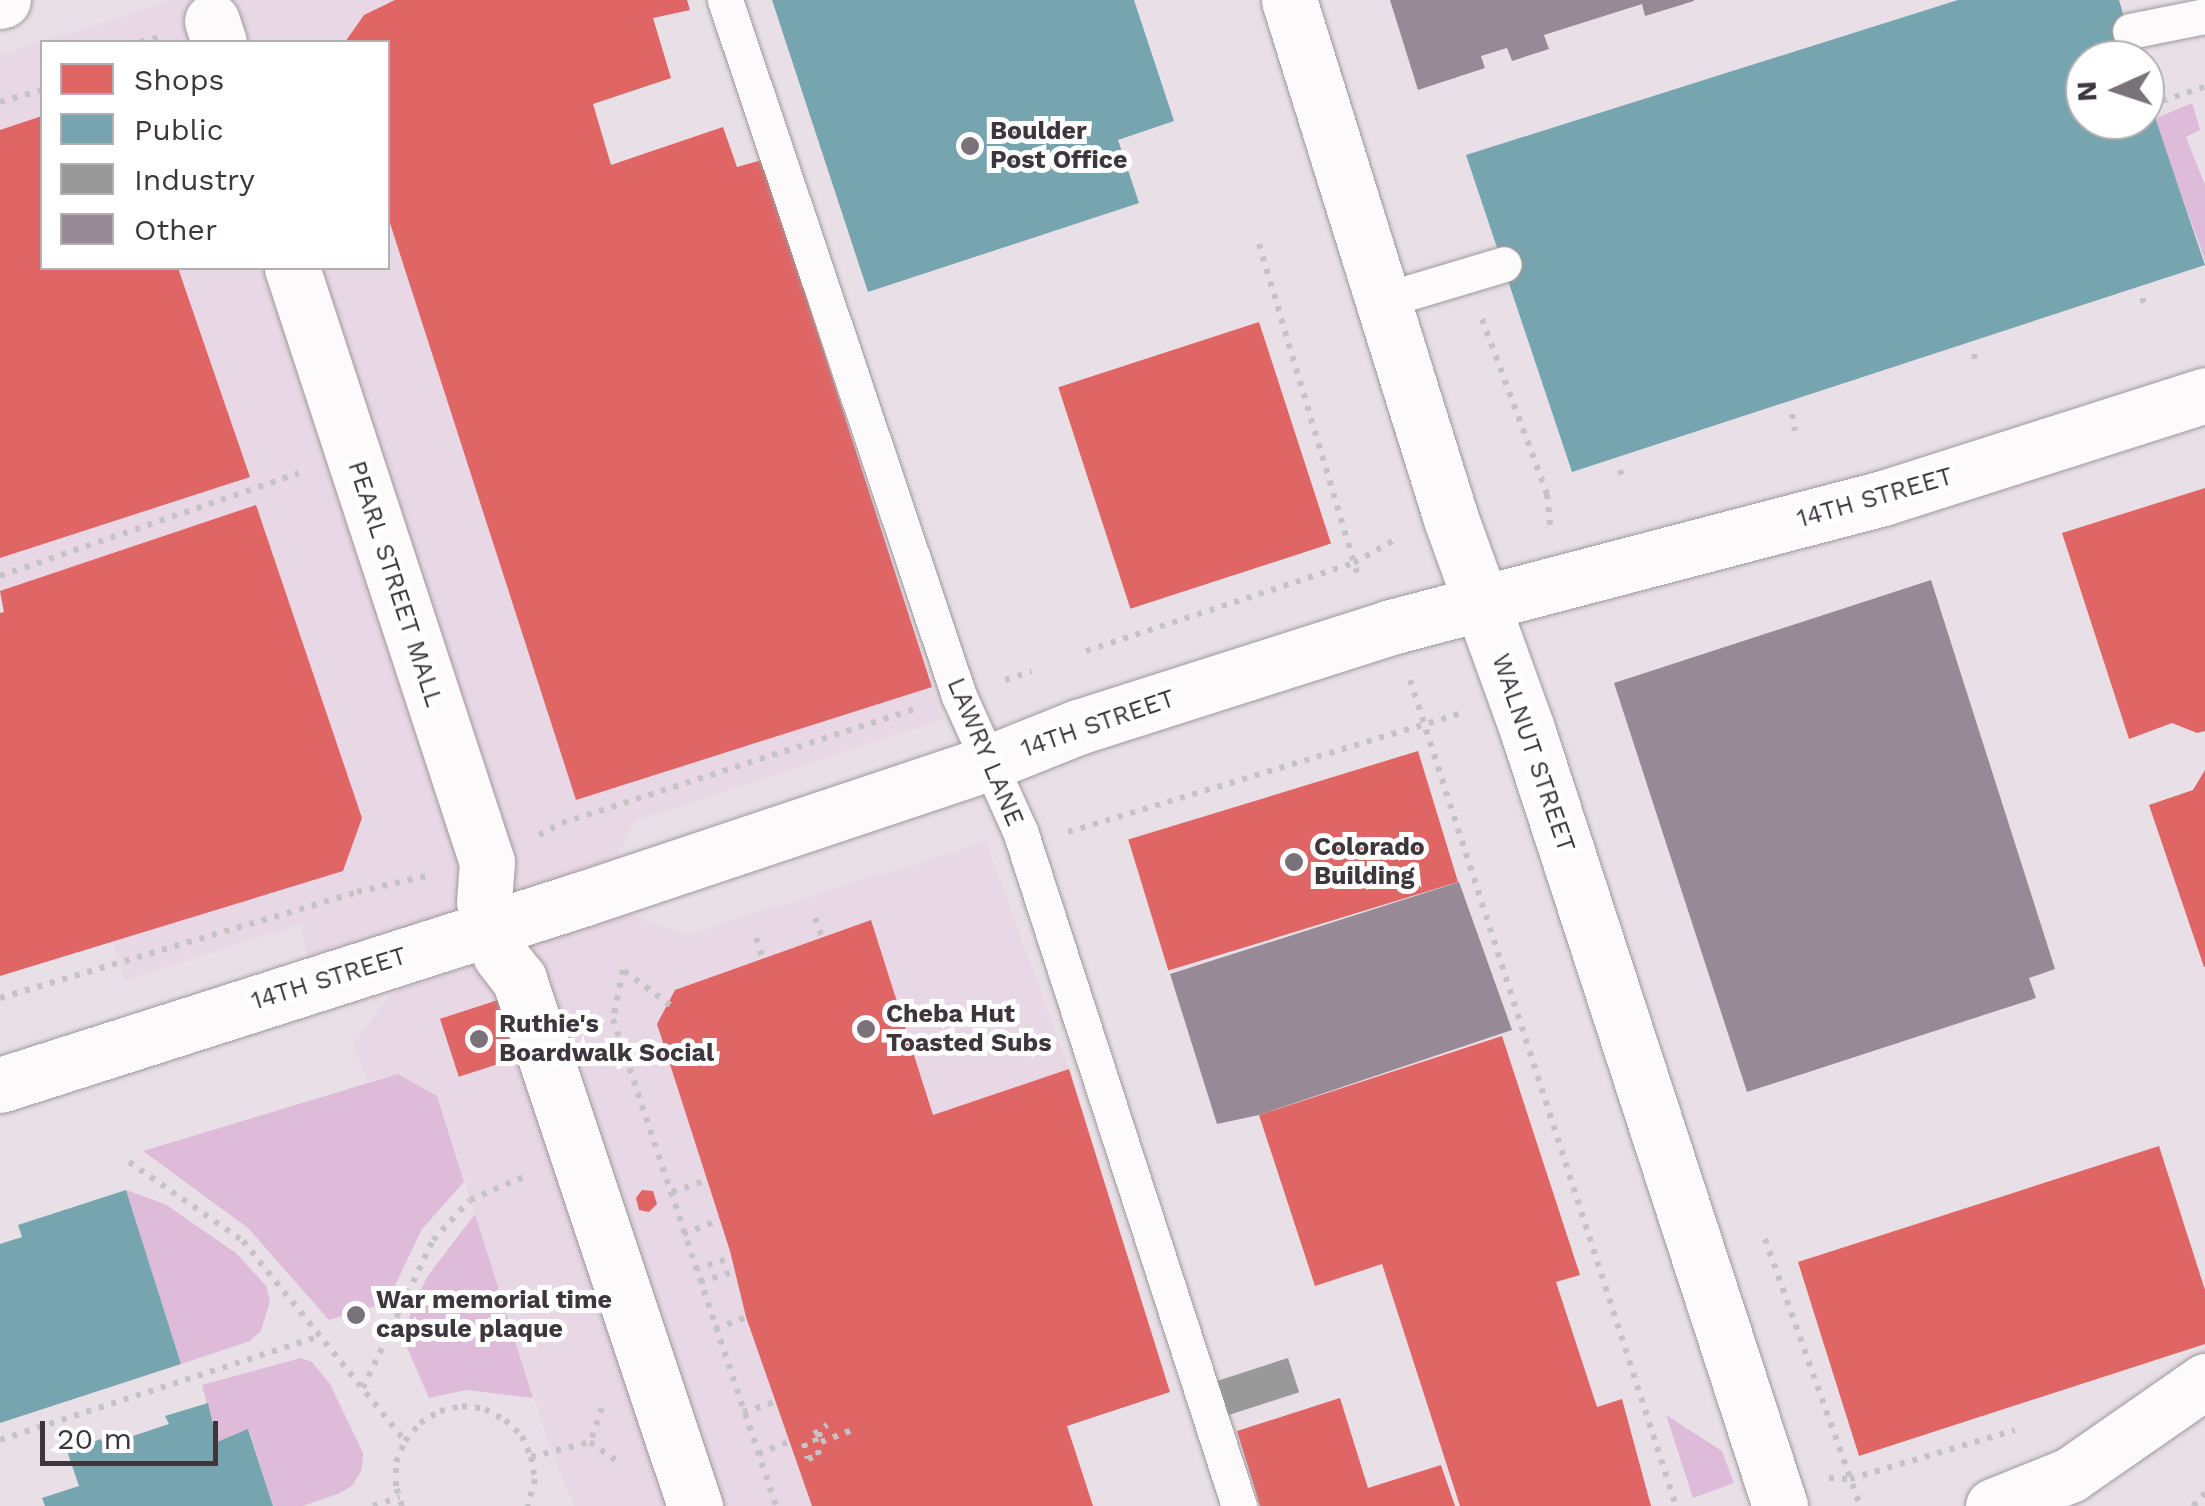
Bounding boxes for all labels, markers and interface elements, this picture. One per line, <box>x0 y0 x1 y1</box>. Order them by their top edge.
legend <box>40 40 390 270</box>
north arrow <box>2065 40 2165 140</box>
text: Shops <box>134 62 224 97</box>
text: N <box>2070 80 2104 103</box>
text: Public <box>134 112 224 147</box>
place label: Boulder Post Office <box>990 117 1127 176</box>
marker: Boulder Post Office <box>959 135 981 157</box>
text: Industry <box>134 162 255 197</box>
text: Other <box>134 212 217 247</box>
street label: PEARL STREET MALL <box>341 457 449 711</box>
street label: 14TH STREET <box>1794 461 1956 535</box>
street label: WALNUT STREET <box>1485 650 1581 856</box>
street label: LAWRY LANE <box>940 673 1030 831</box>
street label: 14TH STREET <box>1017 684 1179 764</box>
place label: Colorado Building <box>1314 833 1425 892</box>
marker: Colorado Building <box>1283 851 1305 873</box>
street label: 14TH STREET <box>248 941 410 1017</box>
place label: Cheba Hut Toasted Subs <box>886 1000 1051 1059</box>
place label: Ruthie's Boardwalk Social <box>499 1010 715 1069</box>
marker: Cheba Hut Toasted Subs <box>855 1018 877 1040</box>
marker: Ruthie's Boardwalk Social <box>468 1028 490 1050</box>
place label: War memorial time capsule plaque <box>376 1286 613 1345</box>
marker: War memorial time capsule plaque <box>345 1304 367 1326</box>
scale bar <box>45 1401 222 1463</box>
text: 20 m <box>57 1421 132 1456</box>

